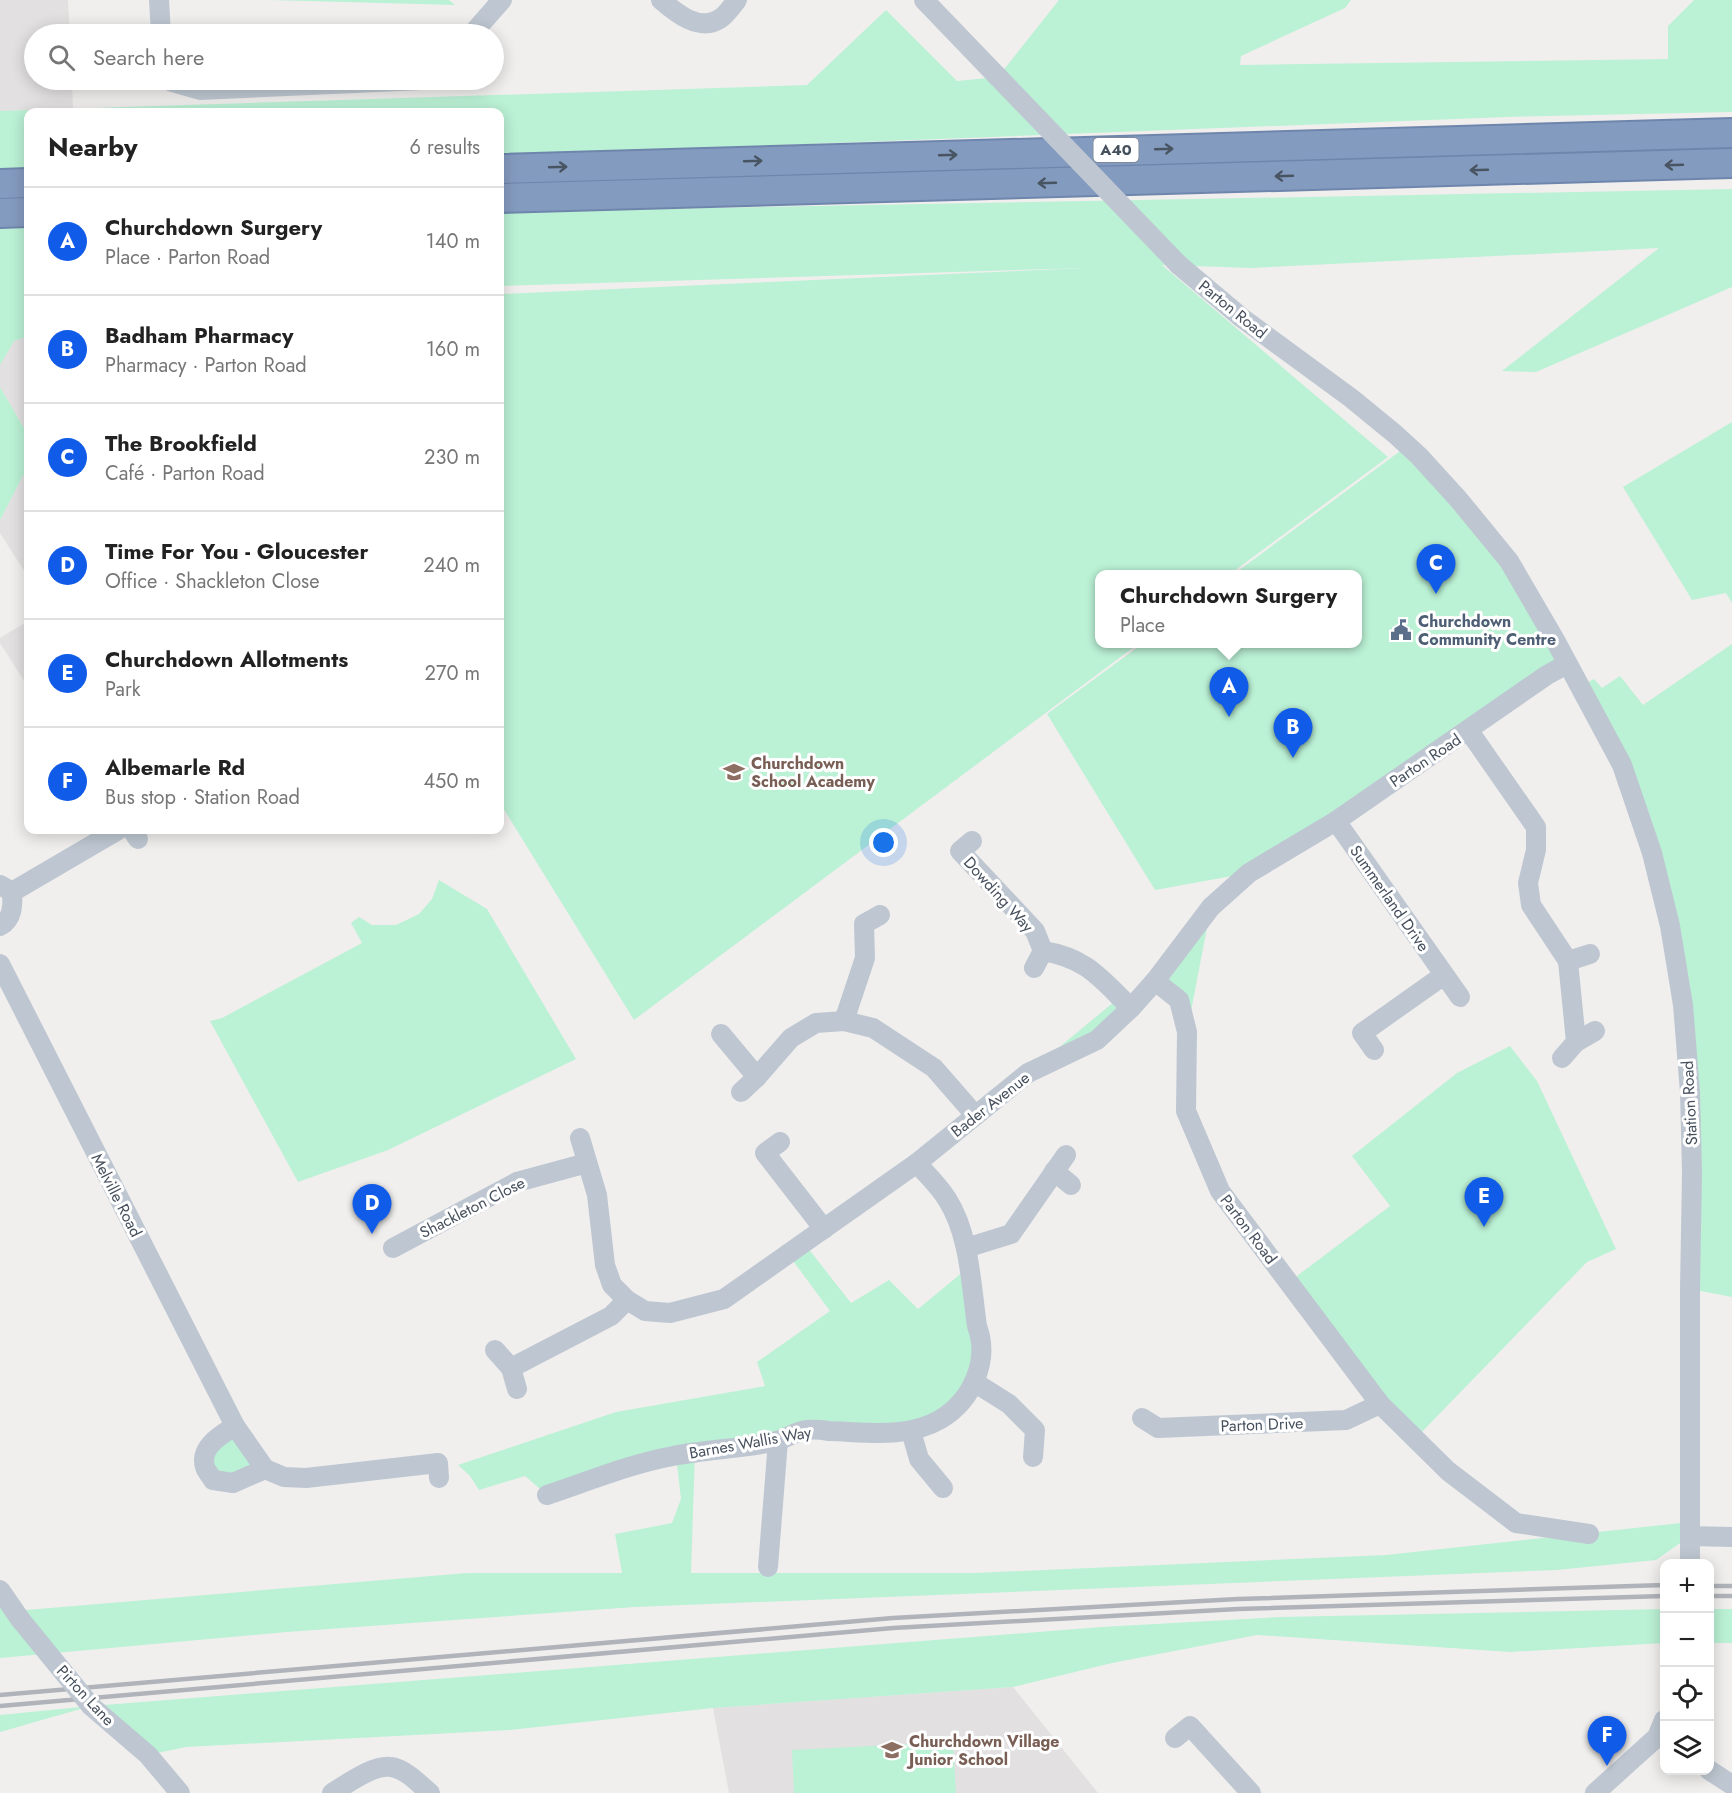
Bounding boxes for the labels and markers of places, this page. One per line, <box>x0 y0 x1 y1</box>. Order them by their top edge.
pin: C <box>1416 544 1456 594</box>
place label: Churchdown Community Centre <box>1418 610 1556 651</box>
public building icon: Churchdown Community Centre <box>1389 618 1413 642</box>
pin: A <box>1210 668 1248 717</box>
pin: B <box>1274 708 1312 758</box>
place label: Churchdown School Academy <box>751 752 875 793</box>
school or university icon: Churchdown School Academy <box>722 760 746 784</box>
pin: E <box>1464 1178 1504 1227</box>
pin: D <box>352 1184 392 1234</box>
pin: F <box>1588 1716 1626 1766</box>
place label: Churchdown Village Junior School <box>906 1730 1059 1771</box>
school or university icon: Churchdown Village Junior School <box>880 1738 904 1762</box>

